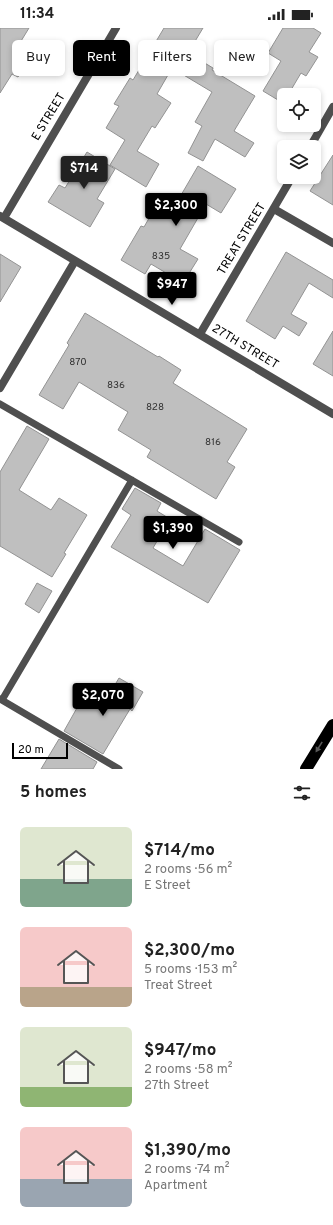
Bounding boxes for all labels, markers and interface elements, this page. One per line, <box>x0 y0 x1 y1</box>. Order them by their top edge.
text: 11:34 <box>20 5 54 24</box>
chip: Buy <box>12 40 65 76</box>
chip: Rent <box>73 40 130 76</box>
chip: Filters <box>138 40 206 76</box>
chip: New <box>214 40 269 76</box>
map controls <box>277 88 321 184</box>
button: locate <box>277 88 321 132</box>
street label: E STREET <box>28 90 70 144</box>
button: layers <box>277 140 321 184</box>
pin: $714 <box>60 156 108 190</box>
text: $714 <box>70 161 98 177</box>
pin: $2,300 <box>143 193 209 227</box>
text: $2,300 <box>154 198 198 214</box>
street label: TREAT STREET <box>214 200 270 278</box>
house number: 835 <box>152 250 170 263</box>
pin: $947 <box>148 272 196 306</box>
text: $947 <box>156 277 188 293</box>
street label: 27TH STREET <box>209 321 281 373</box>
house number: 870 <box>69 356 87 369</box>
house number: 836 <box>107 379 125 392</box>
house number: 828 <box>146 401 164 414</box>
house number: 816 <box>205 436 221 449</box>
pin: $1,390 <box>140 516 206 550</box>
text: $1,390 <box>153 521 193 537</box>
pin: $2,070 <box>70 683 136 717</box>
text: $2,070 <box>82 688 124 704</box>
scale bar <box>12 741 68 760</box>
one-way arrow <box>316 741 323 753</box>
text: 20 m <box>18 743 44 757</box>
text: 5 homes <box>20 782 87 804</box>
icon: filters <box>291 782 313 804</box>
text: $714/mo <box>144 840 215 862</box>
icon: home <box>52 843 100 891</box>
text: 2 rooms · 56 m² <box>144 862 232 878</box>
text: E Street <box>144 878 191 894</box>
text: $2,300/mo <box>144 940 235 962</box>
icon: home <box>52 943 100 991</box>
text: 5 rooms · 153 m² <box>144 962 237 978</box>
text: Treat Street <box>144 978 213 994</box>
text: $947/mo <box>144 1040 216 1062</box>
icon: home <box>52 1043 100 1091</box>
text: 2 rooms · 58 m² <box>144 1062 232 1078</box>
text: 27th Street <box>144 1078 209 1094</box>
text: $1,390/mo <box>144 1140 231 1162</box>
icon: home <box>52 1143 100 1191</box>
text: 2 rooms · 74 m² <box>144 1162 229 1178</box>
text: Apartment <box>144 1178 207 1194</box>

